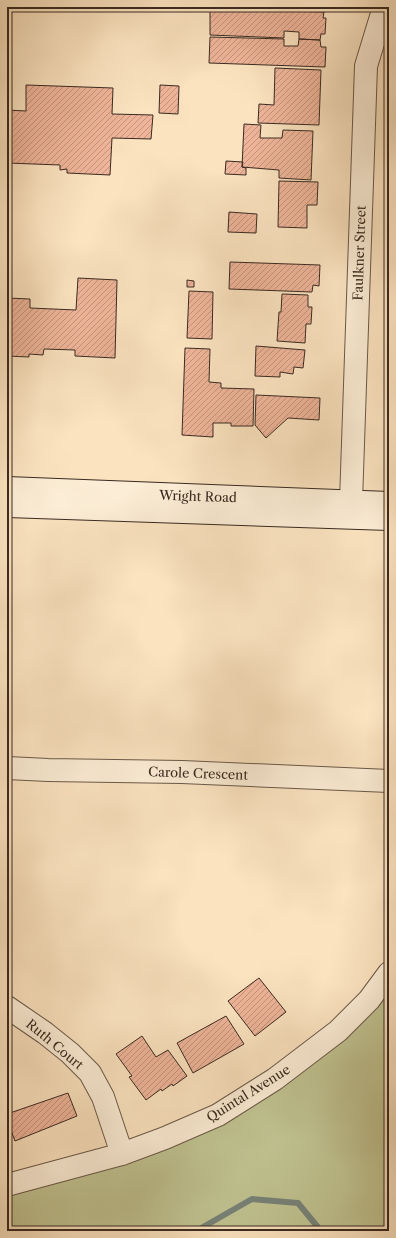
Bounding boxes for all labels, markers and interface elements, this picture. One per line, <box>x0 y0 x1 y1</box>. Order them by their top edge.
street label: Faulkner Street <box>349 205 369 301</box>
street label: Wright Road <box>158 487 237 505</box>
street label: Carole Crescent <box>148 763 249 783</box>
street label: Ruth Court <box>23 1015 87 1073</box>
street label: Quintal Avenue <box>203 1061 293 1125</box>

